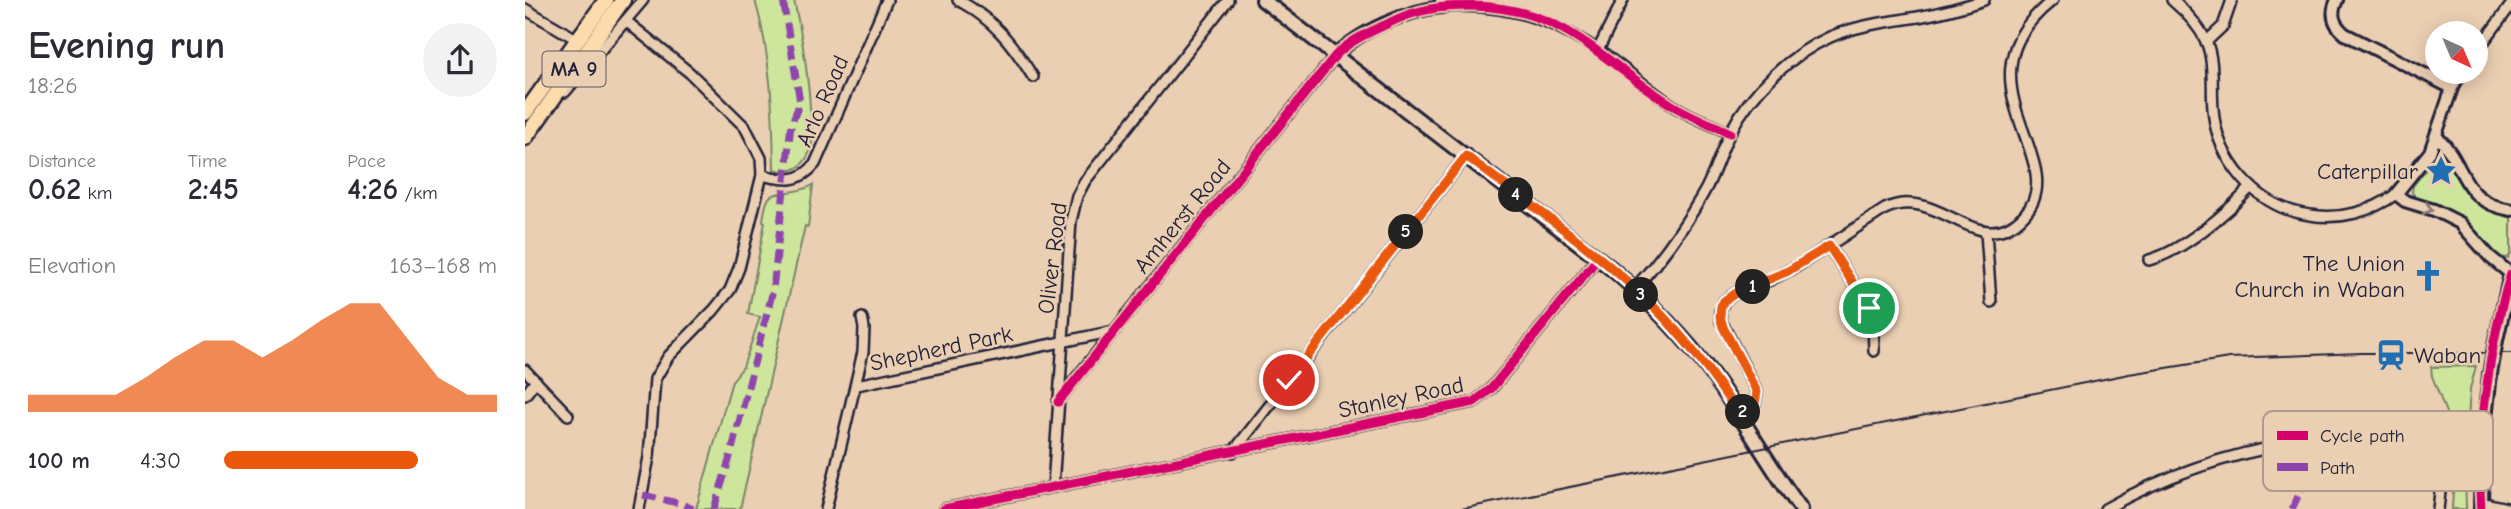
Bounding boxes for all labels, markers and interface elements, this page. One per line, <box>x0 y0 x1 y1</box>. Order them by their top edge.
north arrow <box>2425 21 2489 84</box>
map controls <box>2425 21 2488 84</box>
button: share <box>423 23 497 97</box>
text: Evening run <box>28 24 225 68</box>
street label: Arlo Road <box>790 51 855 151</box>
road number: MA 9 <box>543 52 605 86</box>
text: 18:26 <box>28 72 78 99</box>
text: Distance <box>28 150 96 172</box>
text: Time <box>188 150 227 172</box>
text: Pace <box>347 150 386 172</box>
street label: Amherst Road <box>1128 154 1237 279</box>
place icon: Caterpillar <box>2424 154 2458 188</box>
place label: Caterpillar <box>2317 158 2419 185</box>
text: 0.62 <box>28 172 81 207</box>
text: 2:45 <box>188 172 239 207</box>
text: 4:26 <box>347 172 398 207</box>
pin: 4 <box>1499 178 1534 212</box>
text: km <box>81 182 113 204</box>
text: /km <box>398 182 438 204</box>
text: 4 <box>1511 183 1520 205</box>
one-way arrow <box>2421 200 2433 215</box>
street label: Oliver Road <box>1032 201 1073 315</box>
pin: 5 <box>1389 215 1423 250</box>
text: 5 <box>1400 220 1411 242</box>
place label: The Union Church in Waban <box>2235 250 2405 303</box>
text: Elevation <box>28 252 116 279</box>
text: 163–168 m <box>390 252 497 279</box>
church icon: The Union Church in Waban <box>2411 259 2445 293</box>
pin: 1 <box>1735 270 1771 304</box>
text: 1 <box>1749 275 1756 297</box>
pin: 3 <box>1623 278 1659 312</box>
pin <box>1839 278 1899 338</box>
text: 3 <box>1636 283 1645 305</box>
icon: arrive <box>1850 289 1888 327</box>
street label: Shepherd Park <box>867 320 1015 377</box>
station icon: Waban <box>2374 338 2408 372</box>
place label: Waban <box>2414 342 2481 369</box>
pin <box>1259 350 1319 410</box>
icon: check <box>1270 361 1308 399</box>
street label: Stanley Road <box>1336 371 1466 424</box>
pin: 2 <box>1725 394 1761 430</box>
text: 2 <box>1738 400 1747 422</box>
legend <box>2263 411 2493 491</box>
text: Cycle path <box>2320 425 2405 447</box>
text: 100 m <box>28 447 90 474</box>
text: 4:30 <box>140 447 181 474</box>
text: Path <box>2320 457 2355 479</box>

